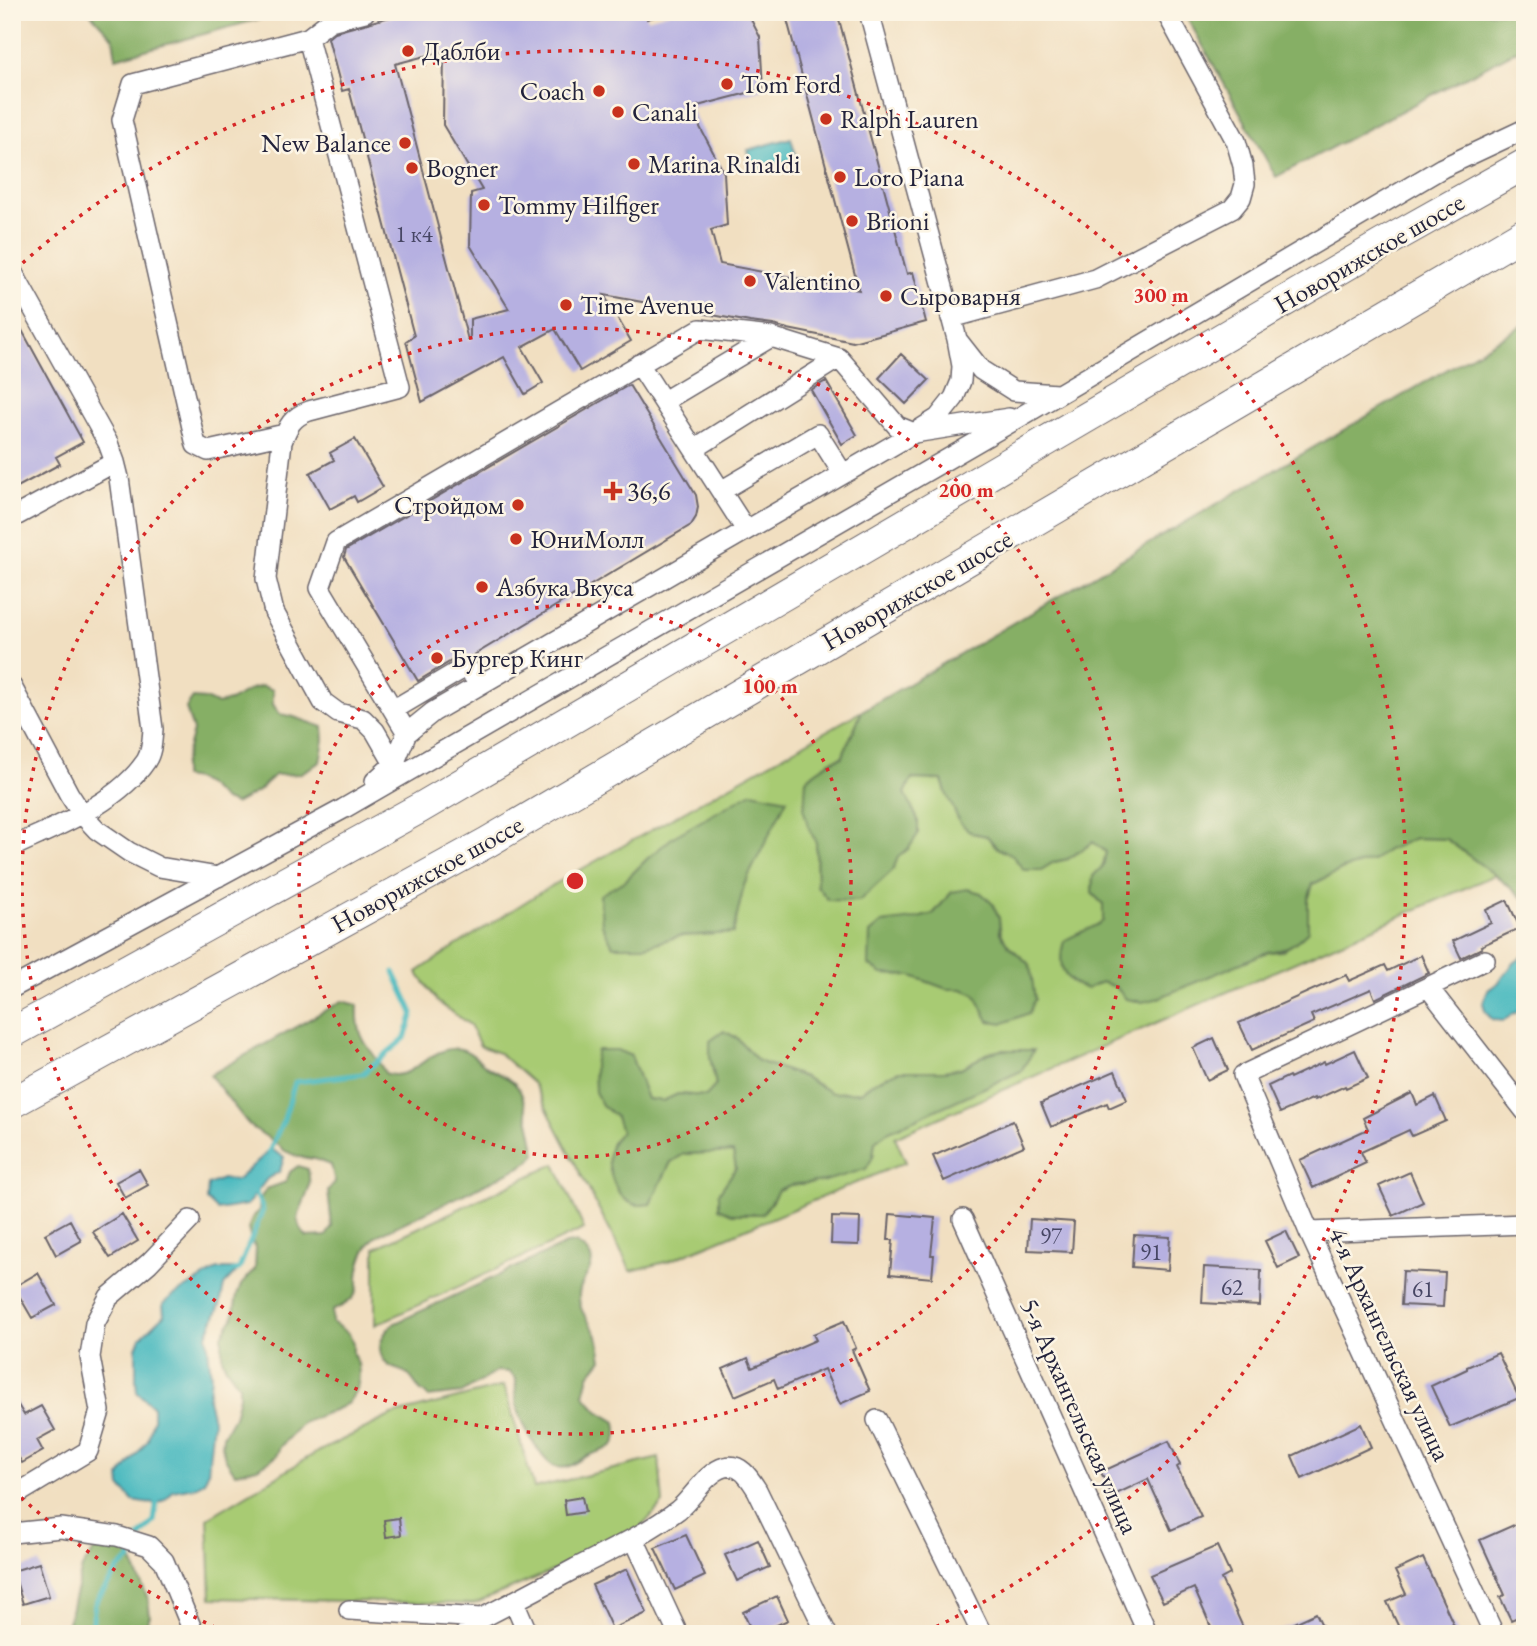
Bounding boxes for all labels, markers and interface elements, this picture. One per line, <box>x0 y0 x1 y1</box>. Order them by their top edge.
place label: Даблби <box>422 34 501 68</box>
marker: Даблби <box>400 43 416 59</box>
place label: Tom Ford <box>741 67 842 101</box>
place label: Coach <box>520 74 585 108</box>
marker: Tom Ford <box>719 76 735 92</box>
marker: Coach <box>591 83 607 99</box>
place label: Canali <box>632 95 698 129</box>
place label: Ralph Lauren <box>840 102 979 136</box>
marker: Canali <box>610 104 626 120</box>
marker: Ralph Lauren <box>818 111 834 127</box>
place label: New Balance <box>261 126 391 160</box>
marker: New Balance <box>397 135 413 151</box>
place label: Marina Rinaldi <box>648 147 800 181</box>
place label: Bogner <box>426 151 498 185</box>
marker: Marina Rinaldi <box>626 156 642 172</box>
marker: Bogner <box>404 160 420 176</box>
place label: Loro Piana <box>854 160 965 194</box>
marker: Loro Piana <box>832 169 848 185</box>
street label: Новорижское шоссе <box>1268 185 1470 321</box>
place label: Tommy Hilfiger <box>498 188 659 222</box>
marker: Tommy Hilfiger <box>476 197 492 213</box>
place label: Brioni <box>866 204 929 238</box>
marker: Brioni <box>844 213 860 229</box>
house number: 1 к4 <box>395 219 434 249</box>
place label: Valentino <box>764 264 861 298</box>
marker: Valentino <box>742 273 758 289</box>
place label: Сыроварня <box>900 279 1021 313</box>
text: 300 m <box>1133 281 1189 308</box>
place label: Time Avenue <box>580 288 714 322</box>
marker: Сыроварня <box>878 288 894 304</box>
marker: Time Avenue <box>558 297 574 313</box>
place label: 36,6 <box>627 474 670 508</box>
text: 200 m <box>938 476 994 503</box>
marker: 36,6 <box>605 483 621 499</box>
place label: Стройдом <box>394 488 504 522</box>
marker: Стройдом <box>510 497 526 513</box>
place label: ЮниМолл <box>530 522 644 556</box>
street label: Новорижское шоссе <box>816 522 1018 658</box>
marker: ЮниМолл <box>508 531 524 547</box>
place label: Азбука Вкуса <box>495 570 634 604</box>
marker: Азбука Вкуса <box>474 579 490 595</box>
place label: Бургер Кинг <box>451 641 583 675</box>
marker: Бургер Кинг <box>429 650 445 666</box>
text: 100 m <box>742 672 798 699</box>
street label: Новорижское шоссе <box>325 807 529 941</box>
centre of rings <box>563 869 587 893</box>
house number: 97 <box>1040 1221 1063 1251</box>
street label: 4-я Архангельская улица <box>1321 1222 1459 1467</box>
house number: 91 <box>1140 1237 1162 1267</box>
house number: 62 <box>1221 1272 1243 1302</box>
house number: 61 <box>1412 1274 1434 1304</box>
street label: 5-я Архангельская улица <box>1013 1293 1147 1540</box>

